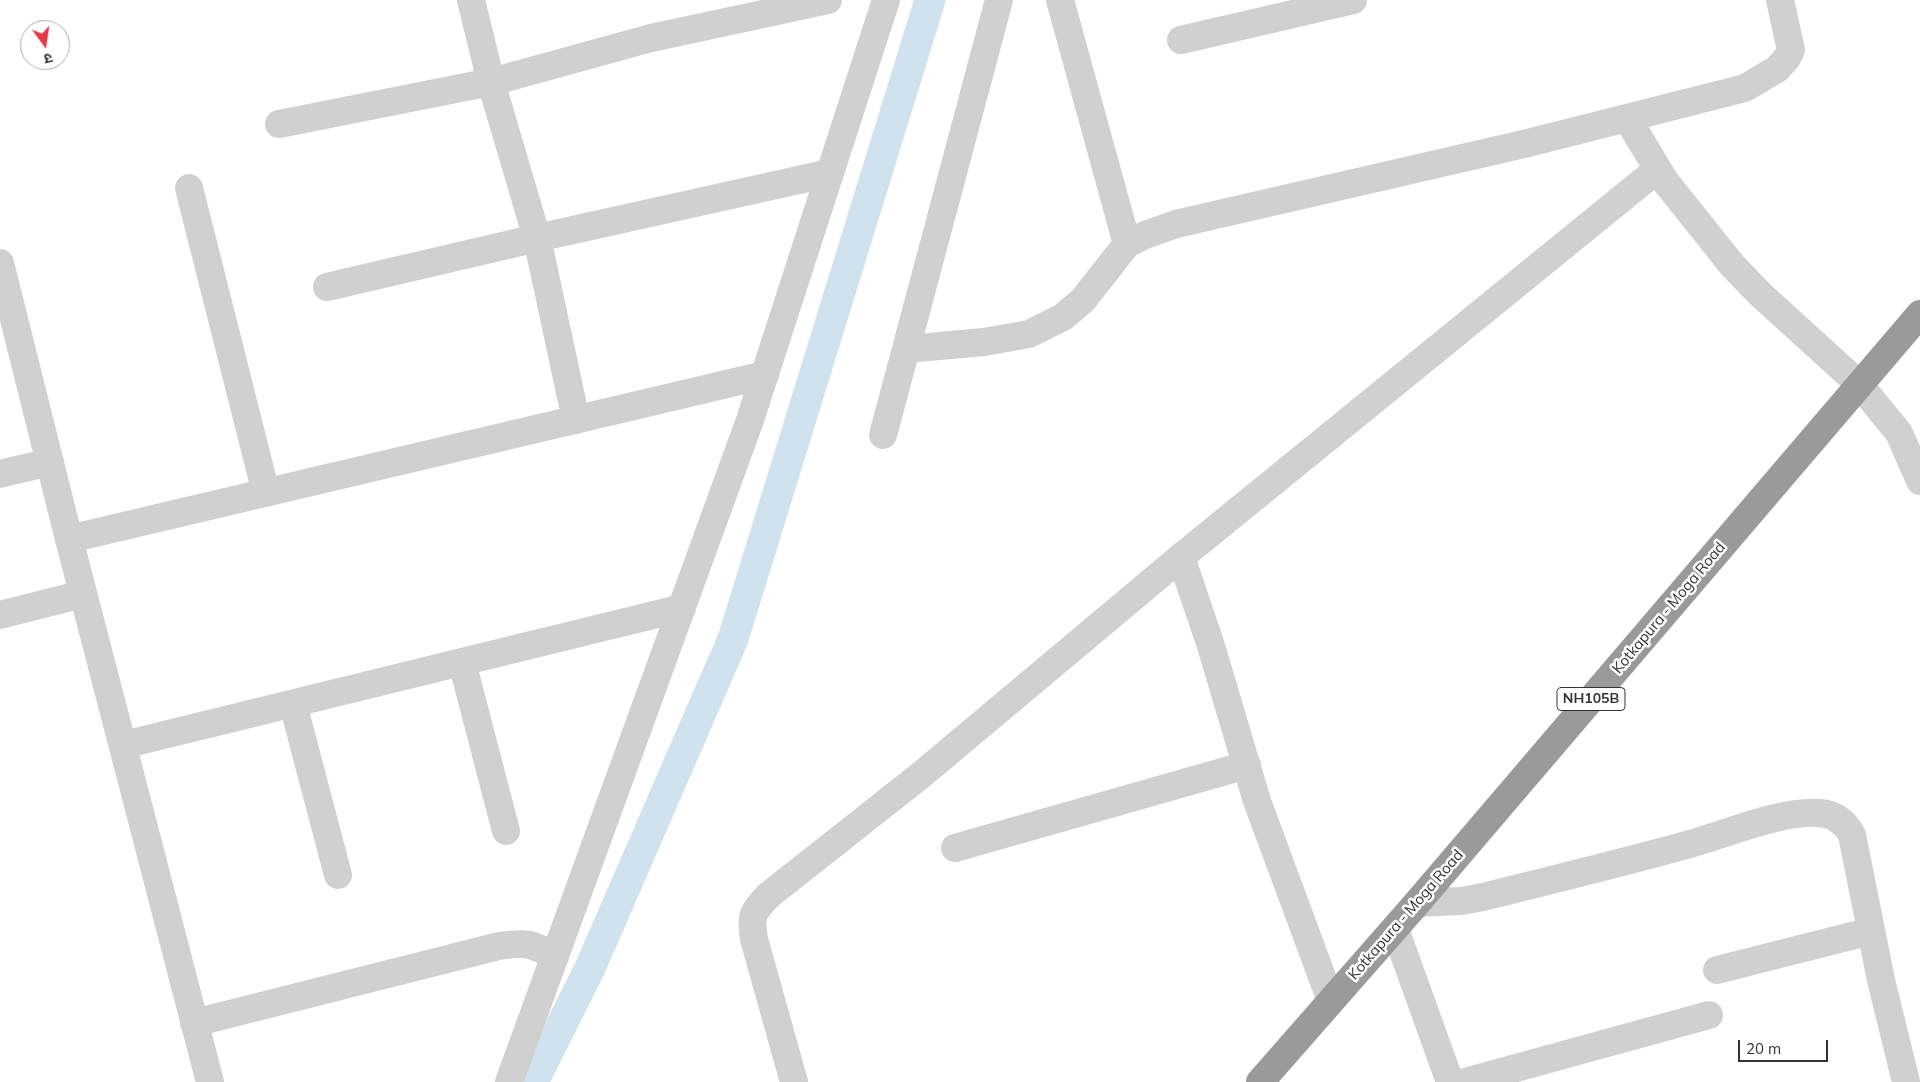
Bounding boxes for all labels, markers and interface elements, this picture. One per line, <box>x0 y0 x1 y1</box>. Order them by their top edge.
north arrow <box>20 20 70 70</box>
text: उ <box>42 49 55 68</box>
street label: Kotkapura - Moga Road <box>1609 539 1729 677</box>
road number: NH105B <box>1557 688 1625 711</box>
street label: Kotkapura - Moga Road <box>1345 846 1467 984</box>
scale bar <box>1740 1030 1830 1062</box>
text: 20 m <box>1746 1039 1781 1058</box>

